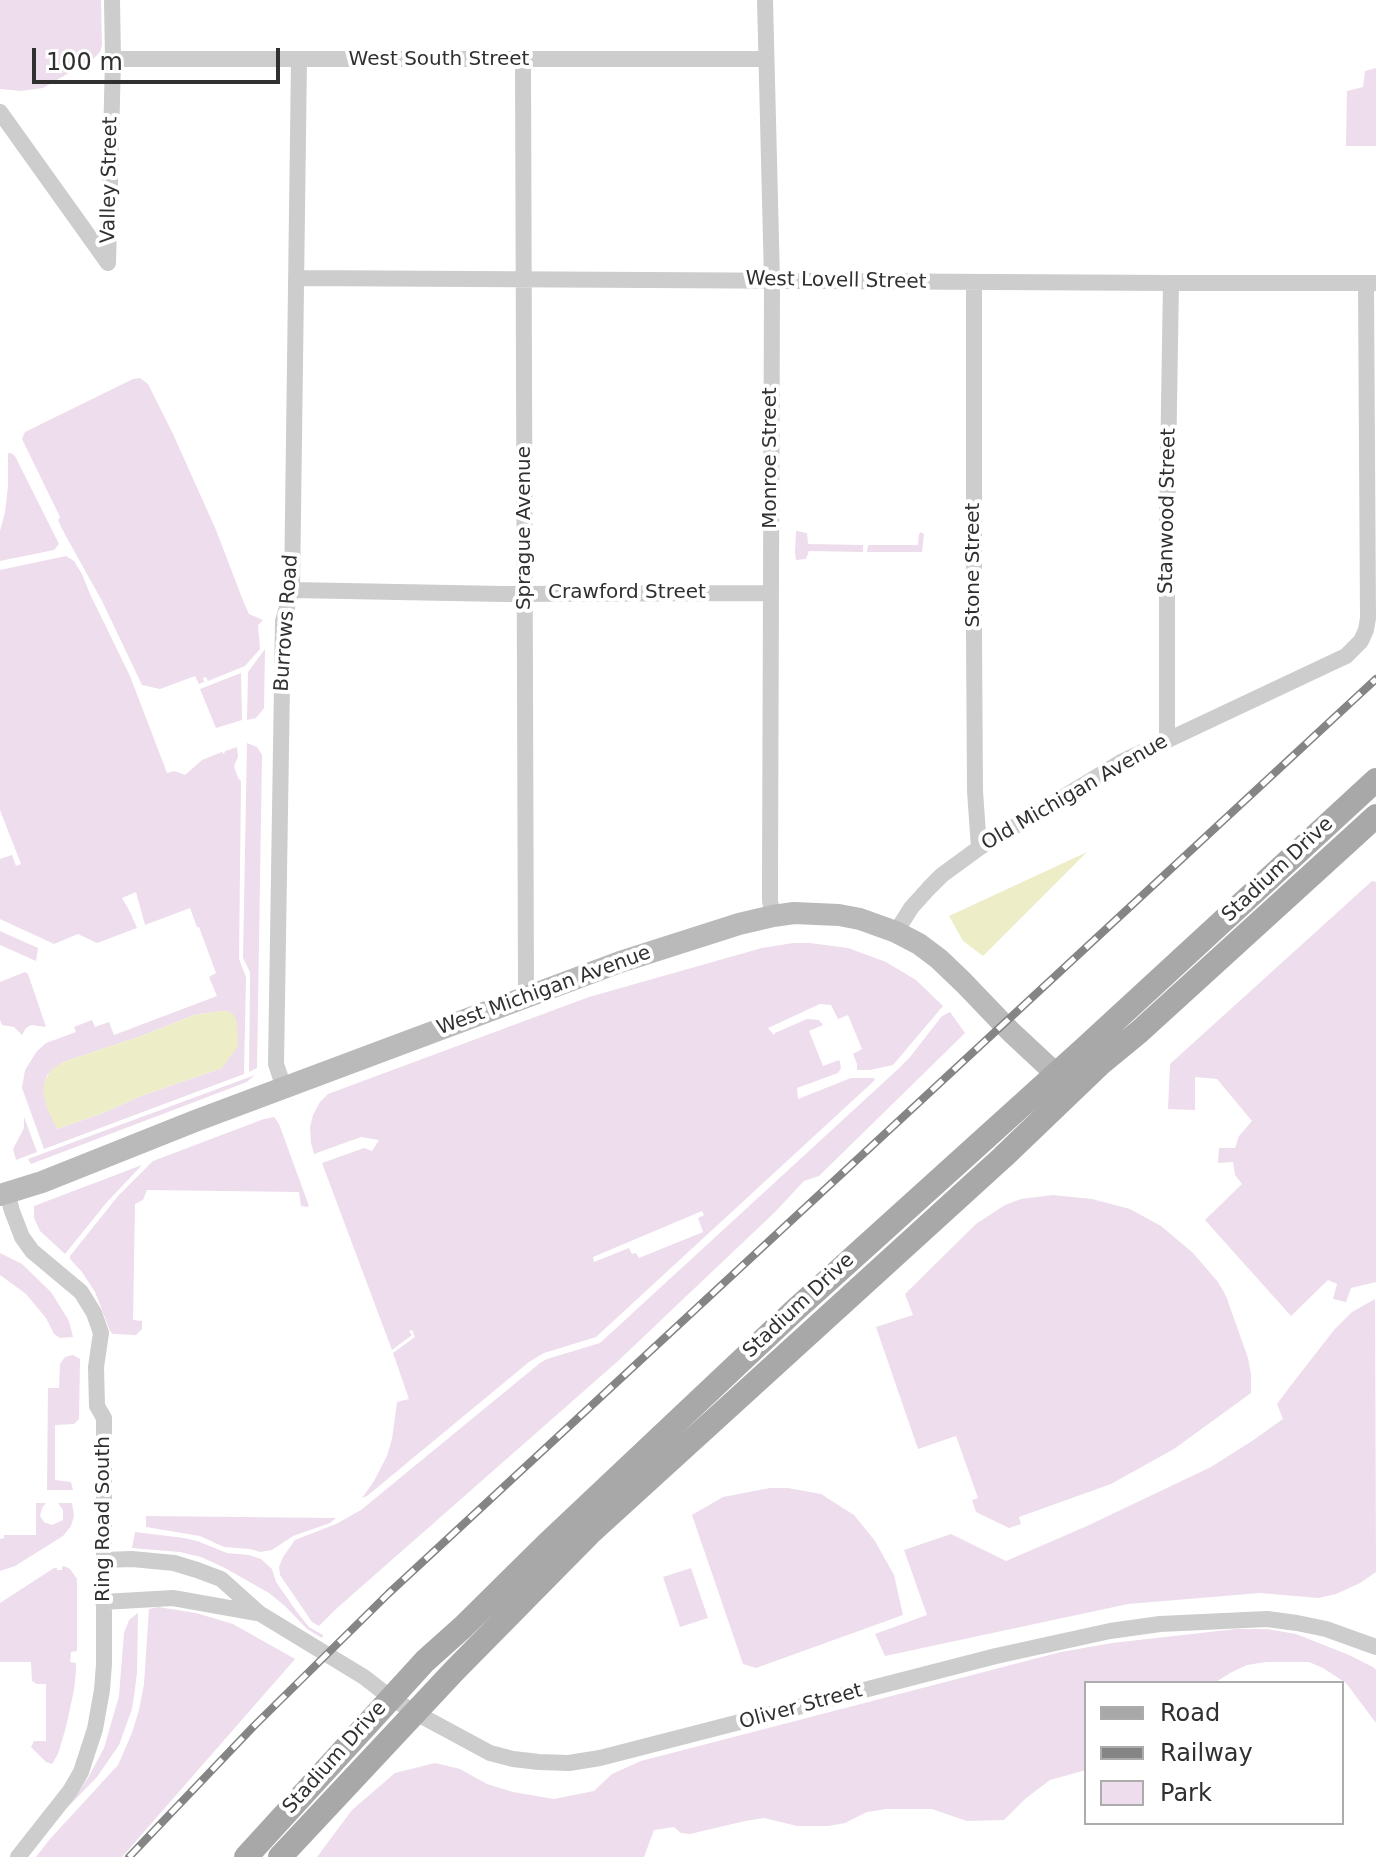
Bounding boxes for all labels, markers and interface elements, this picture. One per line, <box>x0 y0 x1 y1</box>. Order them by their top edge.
scale bar <box>36 32 284 82</box>
text: 100 m <box>46 48 123 76</box>
street label: West South Street <box>349 48 529 72</box>
street label: Valley Street <box>97 116 123 244</box>
street label: West Lovell Street <box>745 267 927 295</box>
street label: Monroe Street <box>759 387 783 529</box>
street label: Stanwood Street <box>1155 428 1181 594</box>
street label: Sprague Avenue <box>513 446 537 610</box>
street label: Stone Street <box>962 503 986 627</box>
street label: Burrows Road <box>270 554 304 692</box>
street label: Crawford Street <box>548 581 706 605</box>
street label: Old Michigan Avenue <box>978 730 1172 856</box>
street label: Stadium Drive <box>1218 813 1338 927</box>
street label: West Michigan Avenue <box>434 941 654 1041</box>
street label: Stadium Drive <box>739 1249 859 1363</box>
street label: Ring Road South <box>92 1436 116 1602</box>
street label: Oliver Street <box>737 1679 865 1735</box>
legend <box>1084 1681 1344 1825</box>
street label: Stadium Drive <box>278 1697 392 1819</box>
text: Road <box>1160 1699 1220 1727</box>
text: Railway <box>1160 1739 1253 1767</box>
text: Park <box>1160 1779 1212 1807</box>

